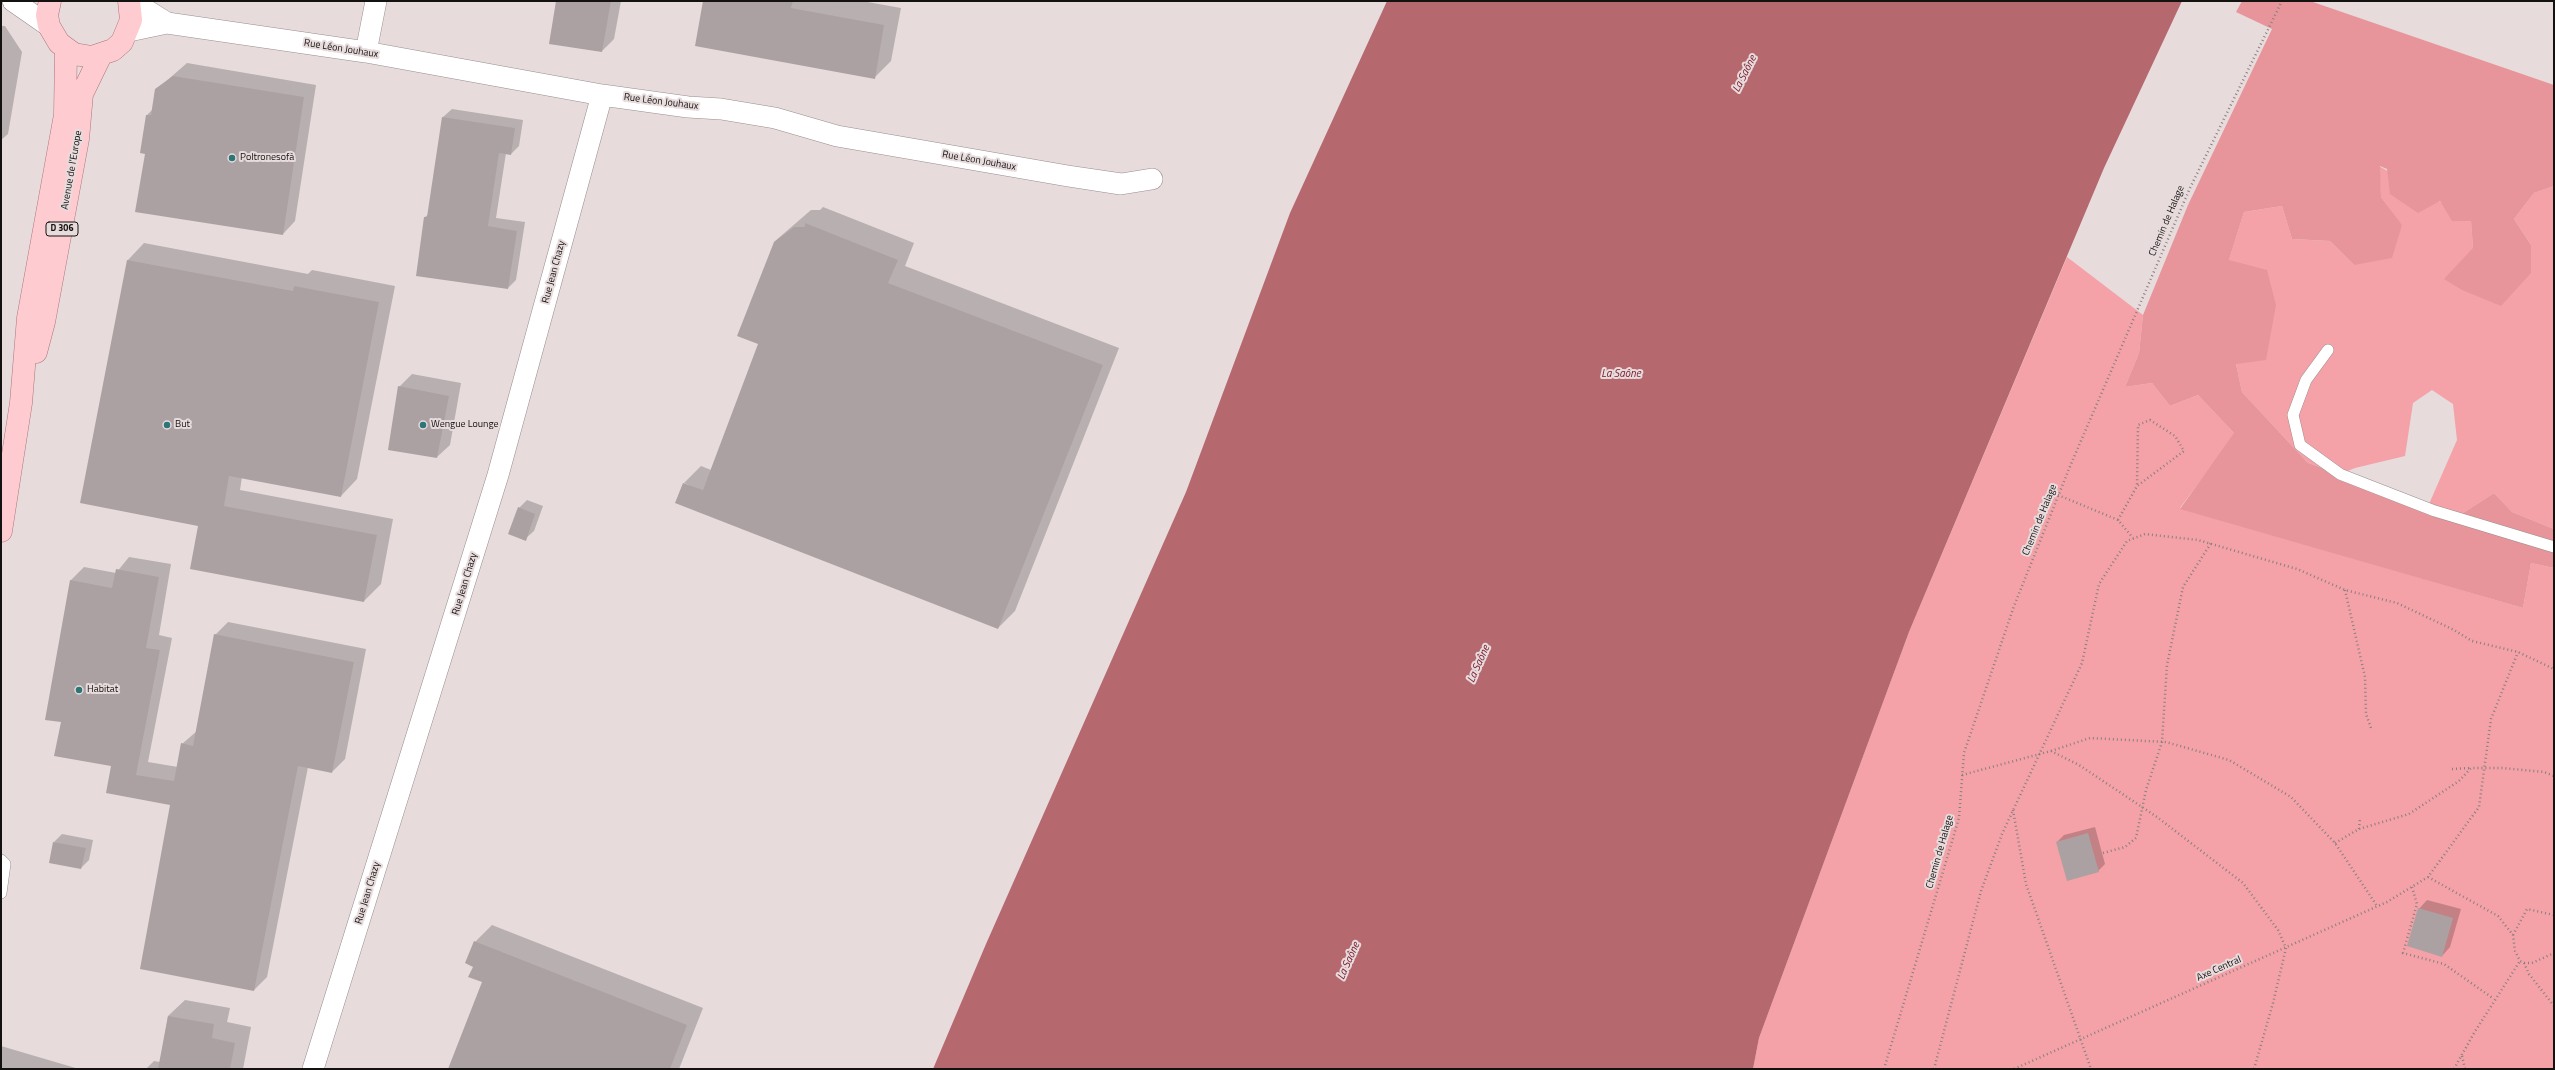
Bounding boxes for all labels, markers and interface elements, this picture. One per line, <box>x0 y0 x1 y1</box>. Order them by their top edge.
street label: Rue Léon Jouhaux <box>303 37 379 61</box>
water label: La Saône <box>1730 53 1760 95</box>
street label: Rue Léon Jouhaux <box>623 91 699 113</box>
street label: Avenue de l'Europe <box>59 130 85 210</box>
street label: Rue Léon Jouhaux <box>941 149 1017 173</box>
place label: Poltronesofà <box>240 152 294 164</box>
marker: Poltronesofà <box>227 153 237 163</box>
street label: Chemin de Halage <box>2147 184 2187 258</box>
road number: D 306 <box>46 222 78 236</box>
street label: Rue Jean Chazy <box>540 239 568 305</box>
water label: La Saône <box>1601 367 1641 381</box>
place label: But <box>175 419 190 431</box>
place label: Wengue Lounge <box>431 419 499 431</box>
marker: But <box>162 420 172 430</box>
marker: Wengue Lounge <box>418 420 428 430</box>
street label: Chemin de Halage <box>2020 483 2060 557</box>
street label: Rue Jean Chazy <box>450 551 480 617</box>
water label: La Saône <box>1465 643 1493 685</box>
place label: Habitat <box>87 684 118 696</box>
marker: Habitat <box>74 685 84 695</box>
street label: Chemin de Halage <box>1924 814 1956 890</box>
street label: Rue Jean Chazy <box>353 860 383 926</box>
water label: La Saône <box>1335 940 1363 982</box>
street label: Axe Central <box>2195 954 2243 984</box>

